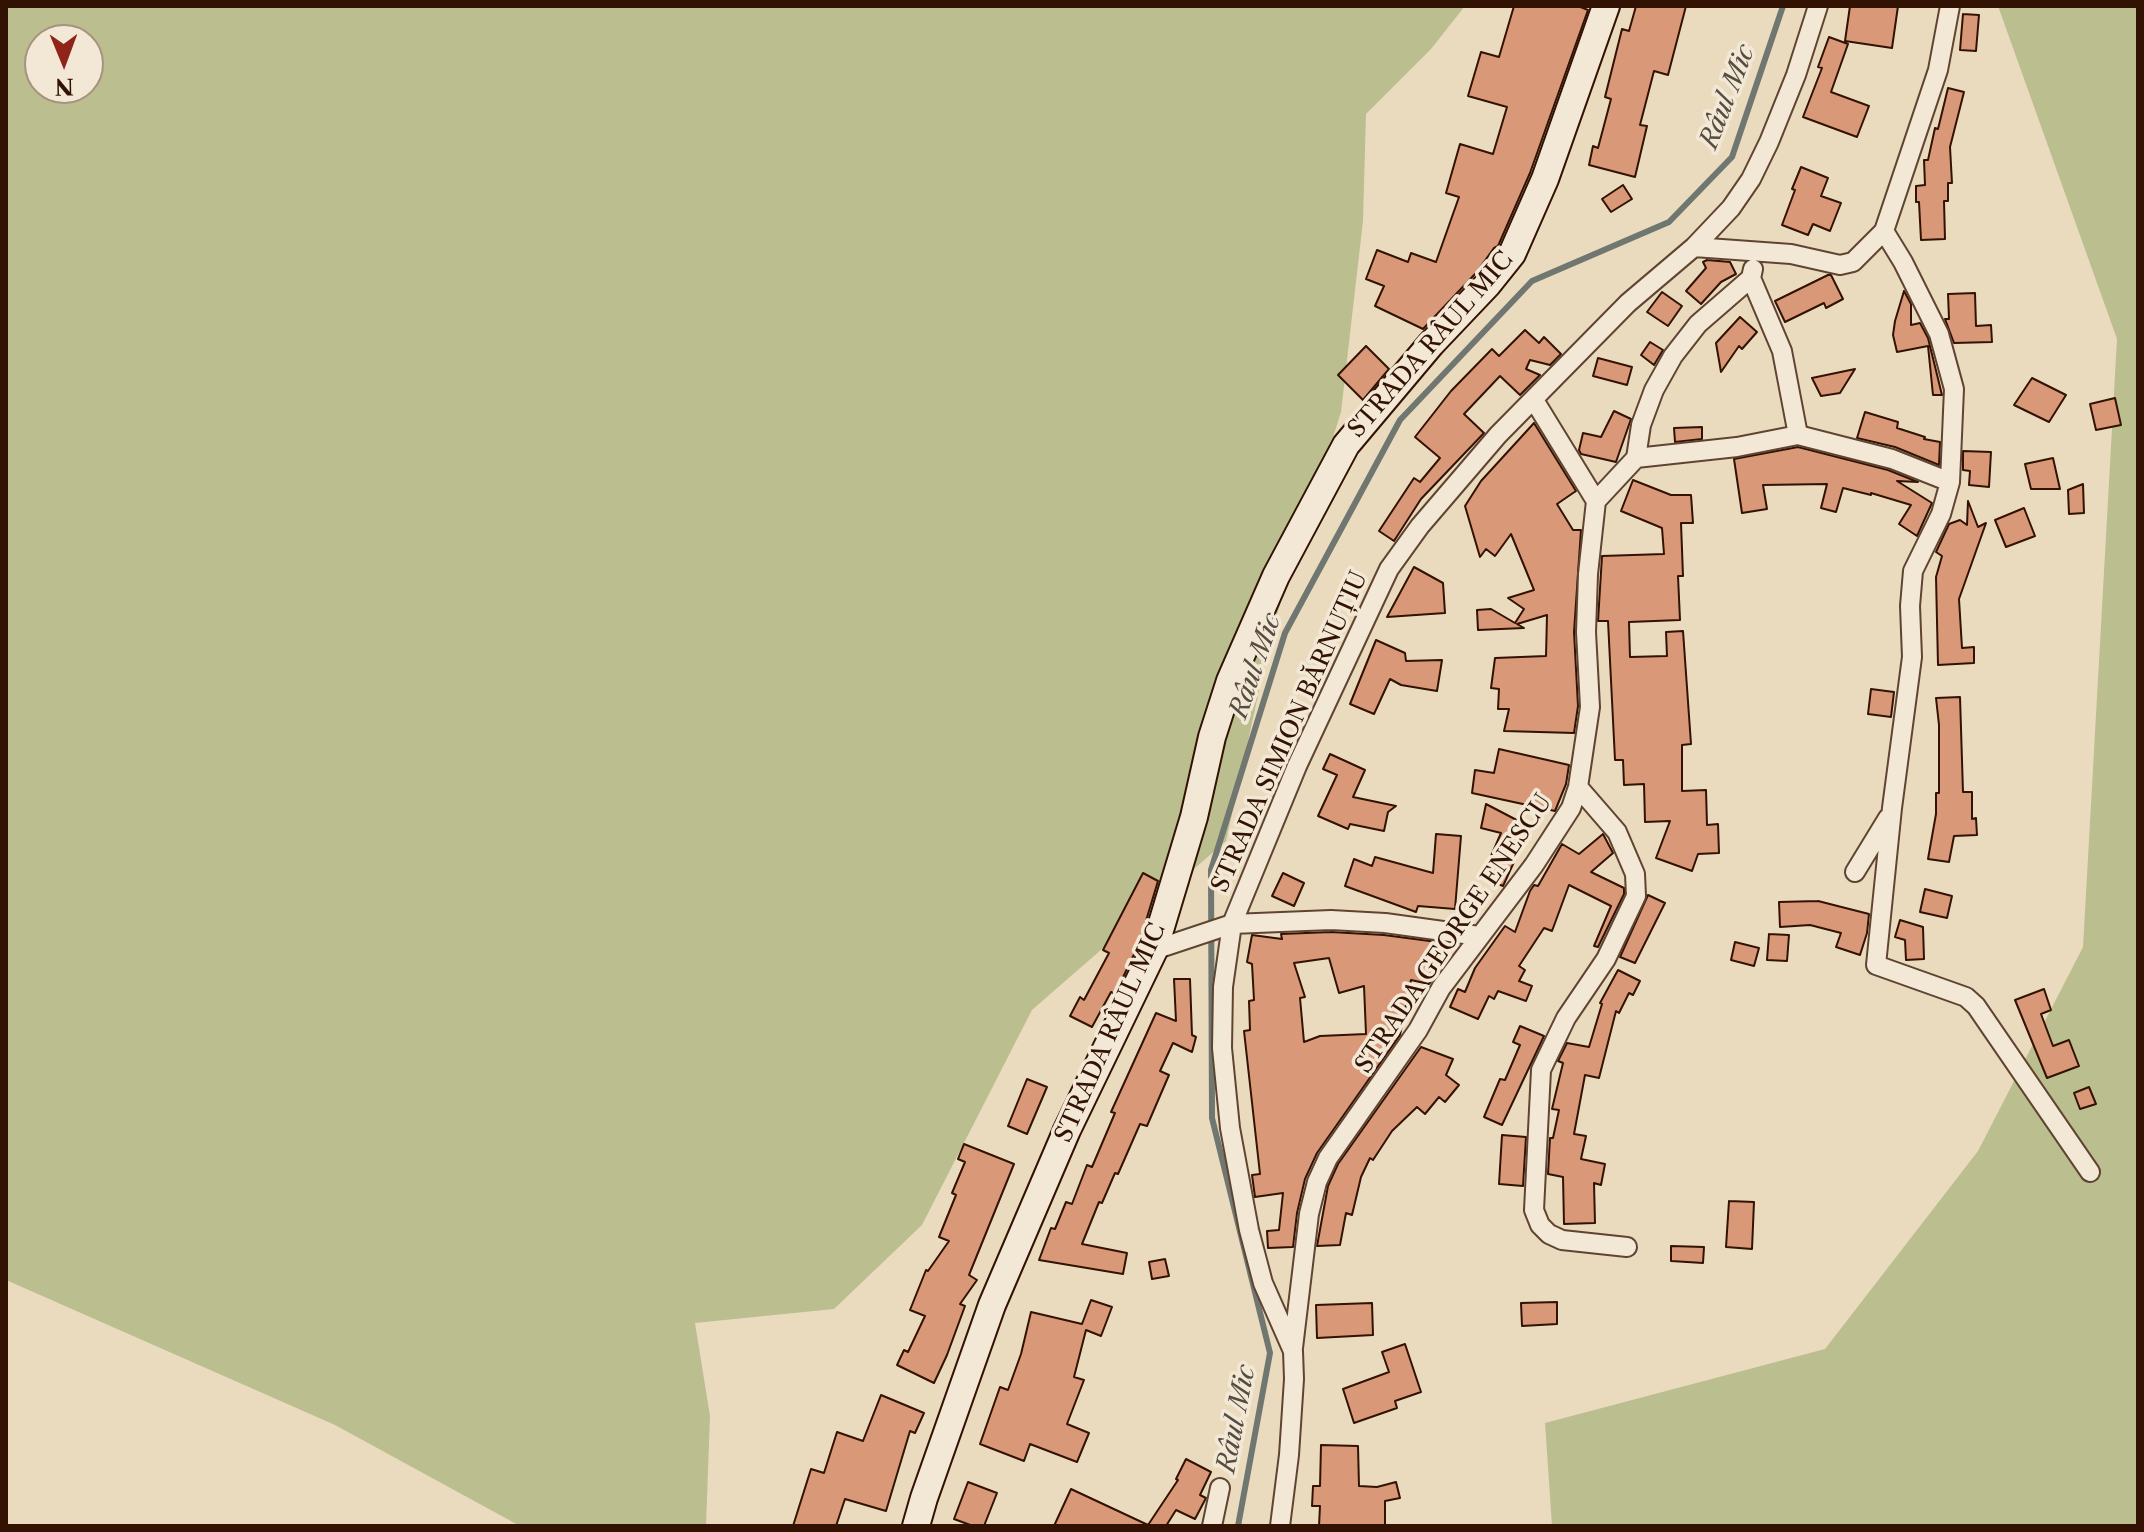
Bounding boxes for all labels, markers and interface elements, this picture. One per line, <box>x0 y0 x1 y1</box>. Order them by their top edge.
north arrow <box>24 24 104 104</box>
water label: Râul Mic <box>1694 41 1762 153</box>
text: N <box>55 73 74 100</box>
street label: STRADA RÂUL MIC <box>1342 246 1520 444</box>
street label: STRADA SIMION BĂRNUȚIU <box>1206 567 1374 897</box>
water label: Râul Mic <box>1224 610 1288 722</box>
street label: STRADA GEORGE ENESCU <box>1350 789 1558 1079</box>
street label: STRADA RÂUL MIC <box>1050 919 1172 1147</box>
water label: Râul Mic <box>1211 1363 1263 1475</box>

